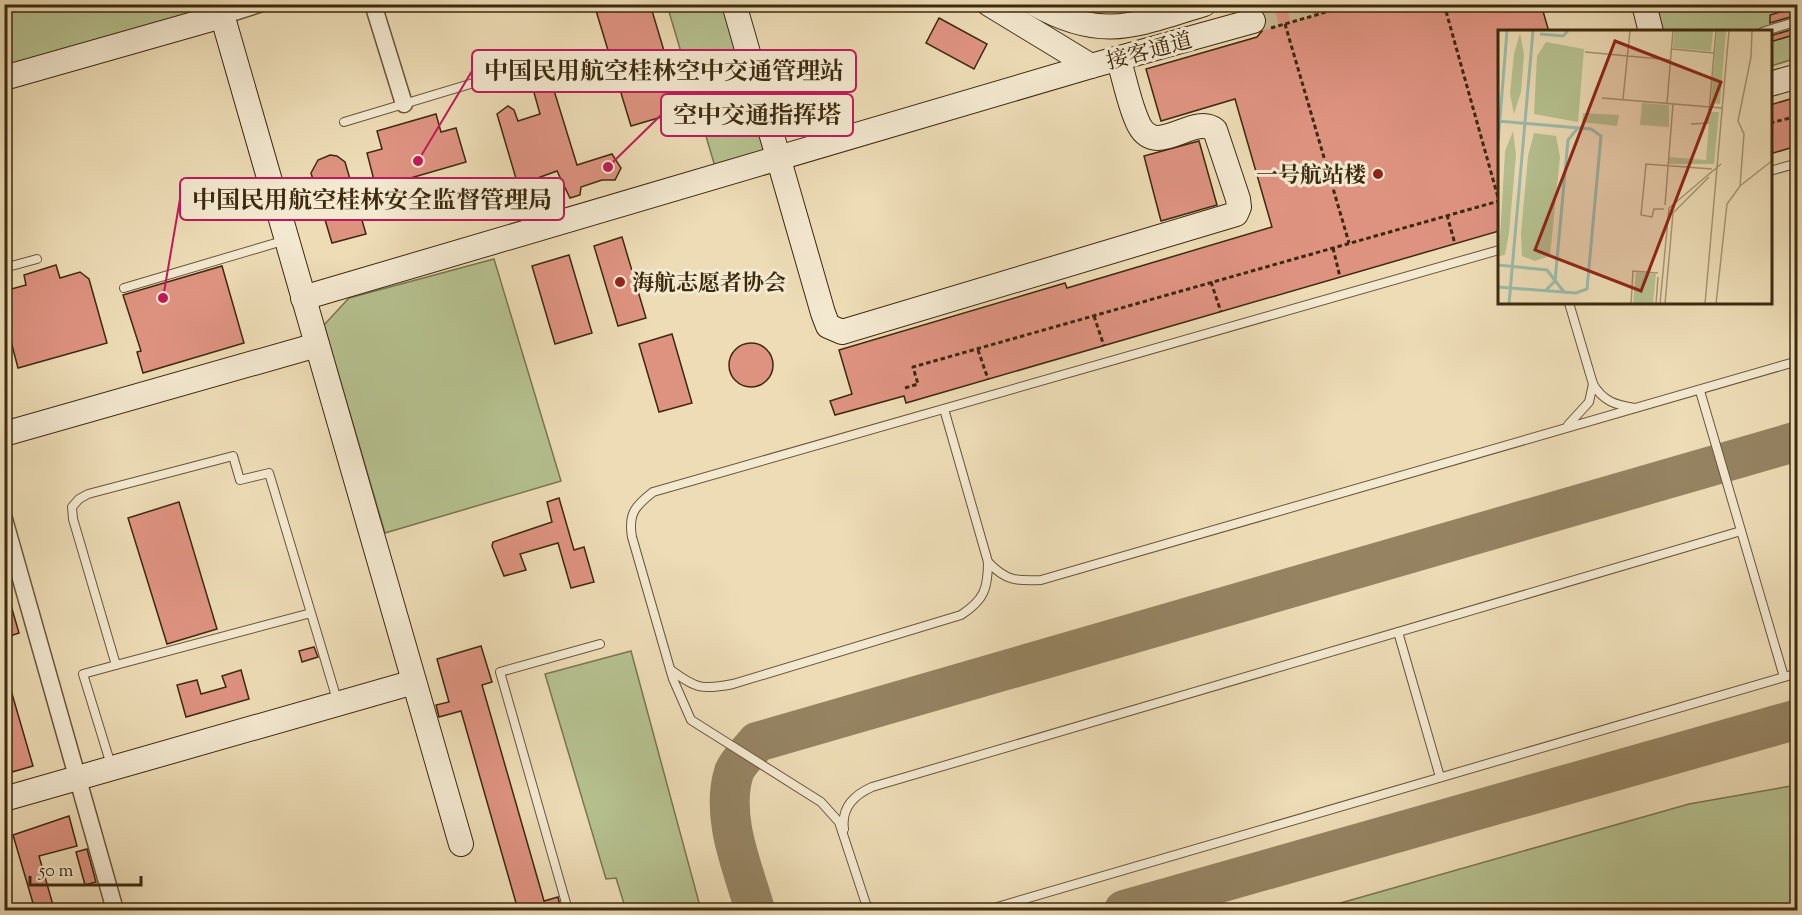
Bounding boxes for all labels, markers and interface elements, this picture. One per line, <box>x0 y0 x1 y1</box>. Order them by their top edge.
street label: 接客通道 <box>1103 26 1196 80</box>
inset map <box>1498 30 1772 304</box>
callout: 中国民用航空桂林空中交通管理站 <box>472 50 856 92</box>
text: 中国民用航空桂林空中交通管理站 <box>484 56 844 90</box>
callout: 空中交通指挥塔 <box>661 94 853 136</box>
text: 空中交通指挥塔 <box>673 100 841 134</box>
place label: 一号航站楼 <box>1256 161 1366 193</box>
marker: 一号航站楼 <box>1371 167 1385 181</box>
callout: 中国民用航空桂林安全监督管理局 <box>180 178 564 220</box>
text: 中国民用航空桂林安全监督管理局 <box>192 185 552 219</box>
place label: 海航志愿者协会 <box>632 269 786 301</box>
marker: 海航志愿者协会 <box>613 275 627 289</box>
scale bar <box>30 849 141 887</box>
text: 50 m <box>38 859 74 885</box>

